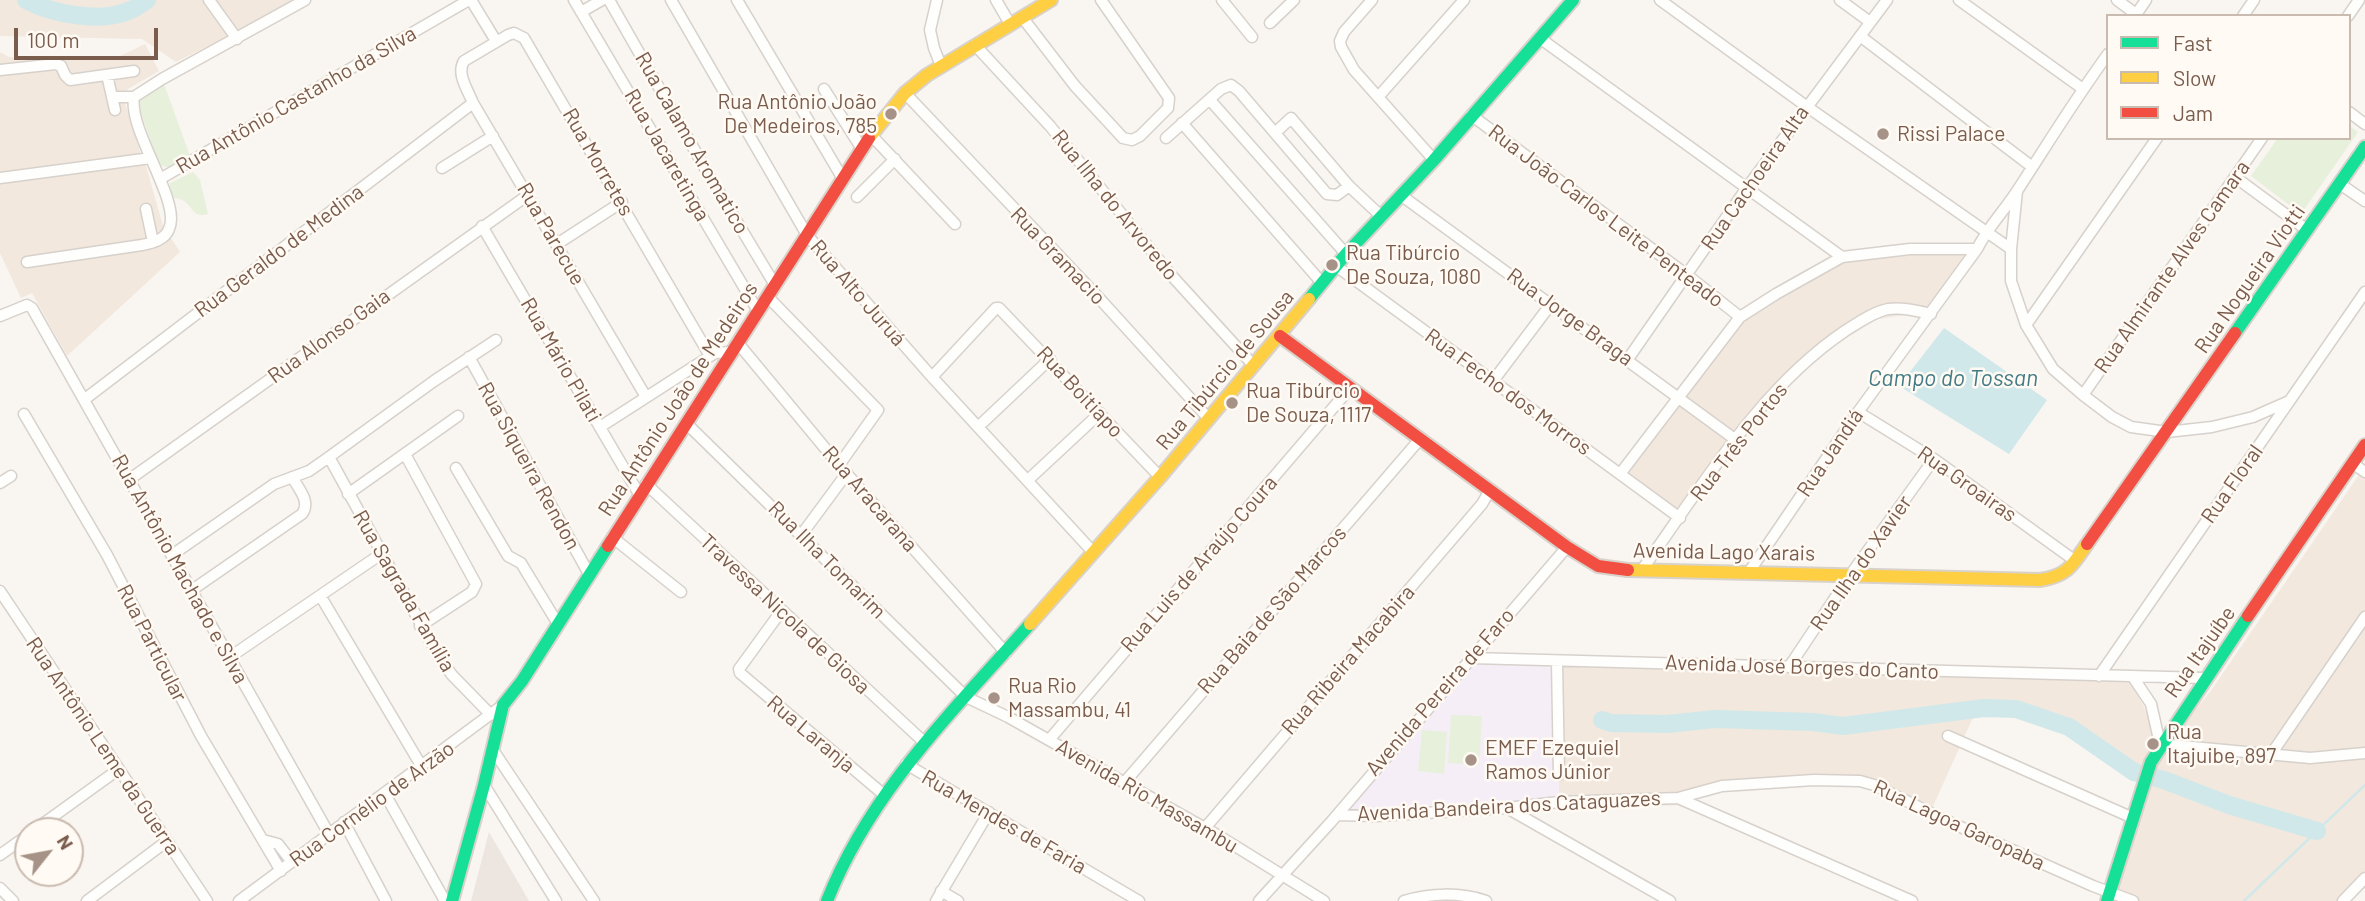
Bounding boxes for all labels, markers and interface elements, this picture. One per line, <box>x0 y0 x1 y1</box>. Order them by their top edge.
scale bar <box>18 14 161 58</box>
legend <box>2106 14 2351 140</box>
street label: Rua Antônio Castanho da Silva <box>171 21 421 179</box>
text: 100 m <box>27 27 80 52</box>
text: Fast <box>2173 30 2213 55</box>
street label: Rua Calamo Aromatico <box>630 48 754 238</box>
text: Slow <box>2173 65 2216 90</box>
street label: Rua Jacaretinga <box>619 84 715 226</box>
place label: Rua Antônio João De Medeiros, 785 <box>717 89 877 139</box>
text: Jam <box>2173 100 2213 125</box>
street label: Rua Cachoeira Alta <box>1696 101 1814 255</box>
street label: Rua Morretes <box>557 104 639 220</box>
marker: Rua Antônio João De Medeiros, 785 <box>883 106 899 122</box>
street label: Rua João Carlos Leite Penteado <box>1483 119 1729 313</box>
place label: Rissi Palace <box>1897 121 2005 147</box>
street label: Rua Ilha do Arvoredo <box>1047 125 1183 285</box>
marker: Rissi Palace <box>1875 126 1891 142</box>
street label: Rua Almirante Alves Camara <box>2089 156 2255 378</box>
street label: Rua Parecue <box>512 178 590 290</box>
street label: Rua Geraldo de Medina <box>189 179 369 323</box>
street label: Rua Nogueira Viotti <box>2189 200 2311 358</box>
street label: Rua Gramacio <box>1005 202 1111 310</box>
street label: Rua Alto Juruá <box>805 235 911 351</box>
place label: Rua Tibúrcio De Souza, 1080 <box>1346 240 1481 290</box>
marker: Rua Tibúrcio De Souza, 1080 <box>1324 257 1340 273</box>
street label: Rua Jorge Braga <box>1502 263 1638 371</box>
street label: Rua Antônio João de Medeiros <box>593 277 763 521</box>
street label: Rua Alonso Gaia <box>263 283 395 389</box>
street label: Rua Tibúrcio de Sousa <box>1151 285 1299 455</box>
street label: Rua Mário Pilati <box>515 293 607 427</box>
street label: Rua Fecho dos Morros <box>1420 323 1596 461</box>
street label: Rua Boitiapo <box>1031 341 1129 443</box>
water label: Campo do Tossan <box>1868 364 2038 392</box>
street label: Rua Siqueira Rendon <box>472 378 586 554</box>
place label: Rua Tibúrcio De Souza, 1117 <box>1246 378 1371 428</box>
street label: Rua Três Portos <box>1685 378 1793 506</box>
marker: Rua Tibúrcio De Souza, 1117 <box>1224 395 1240 411</box>
street label: Rua Jandiá <box>1791 404 1869 502</box>
street label: Rua Floral <box>2196 440 2268 528</box>
street label: Rua Aracarana <box>817 441 923 557</box>
street label: Rua Groairas <box>1913 441 2021 527</box>
street label: Rua Antônio Machado e Silva <box>106 450 254 688</box>
street label: Rua Luis de Araújo Coura <box>1115 471 1283 657</box>
street label: Rua Ilha do Xavier <box>1805 490 1917 636</box>
street label: Rua Ilha Tomarim <box>763 496 891 624</box>
street label: Rua Sagrada Família <box>347 506 461 676</box>
street label: Rua Baia de São Marcos <box>1192 521 1352 699</box>
street label: Travessa Nicola de Giosa <box>695 529 875 699</box>
street label: Avenida Lago Xarais <box>1633 538 1815 566</box>
street label: Rua Particular <box>112 580 192 706</box>
street label: Rua Ribeira Macabira <box>1276 580 1420 740</box>
street label: Rua Itajuíbe <box>2159 601 2241 703</box>
street label: Avenida Pereira de Faro <box>1360 603 1520 781</box>
street label: Rua Antônio Leme da Guerra <box>21 632 185 860</box>
street label: Avenida José Borges do Canto <box>1665 650 1939 684</box>
place label: Rua Rio Massambu, 41 <box>1008 673 1131 723</box>
street label: Rua Laranja <box>762 690 860 778</box>
marker: Rua Rio Massambu, 41 <box>986 690 1002 706</box>
place label: Rua Itajuibe, 897 <box>2167 719 2276 769</box>
street label: Avenida Rio Massambu <box>1051 734 1243 858</box>
place label: EMEF Ezequiel Ramos Júnior <box>1485 735 1619 785</box>
street label: Rua Cornélio de Arzão <box>285 736 459 872</box>
marker: Rua Itajuibe, 897 <box>2145 736 2161 752</box>
marker: EMEF Ezequiel Ramos Júnior <box>1463 752 1479 768</box>
street label: Rua Mendes de Faria <box>917 765 1091 879</box>
street label: Rua Lagoa Garopaba <box>1869 774 2049 876</box>
street label: Avenida Bandeira dos Cataguazes <box>1357 785 1661 827</box>
north arrow <box>14 817 84 887</box>
text: N <box>53 831 79 853</box>

